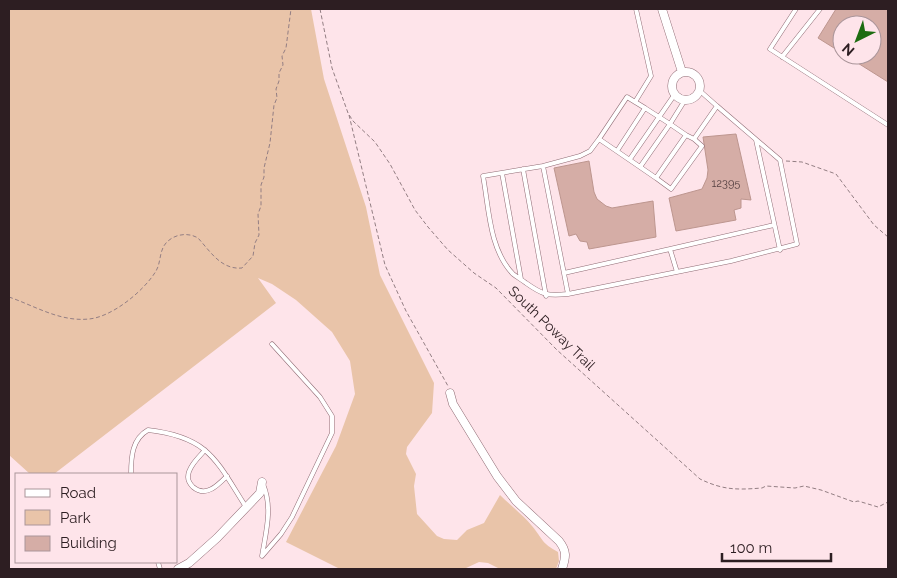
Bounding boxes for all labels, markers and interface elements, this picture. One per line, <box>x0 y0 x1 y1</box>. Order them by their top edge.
north arrow <box>832 15 882 65</box>
text: N <box>839 40 858 59</box>
house number: 12395 <box>712 177 740 190</box>
street label: South Poway Trail <box>505 283 599 373</box>
legend <box>15 473 178 563</box>
text: Road <box>60 484 96 502</box>
text: Park <box>60 509 91 527</box>
scale bar <box>722 530 831 562</box>
text: Building <box>60 534 117 552</box>
text: 100 m <box>730 539 772 557</box>

